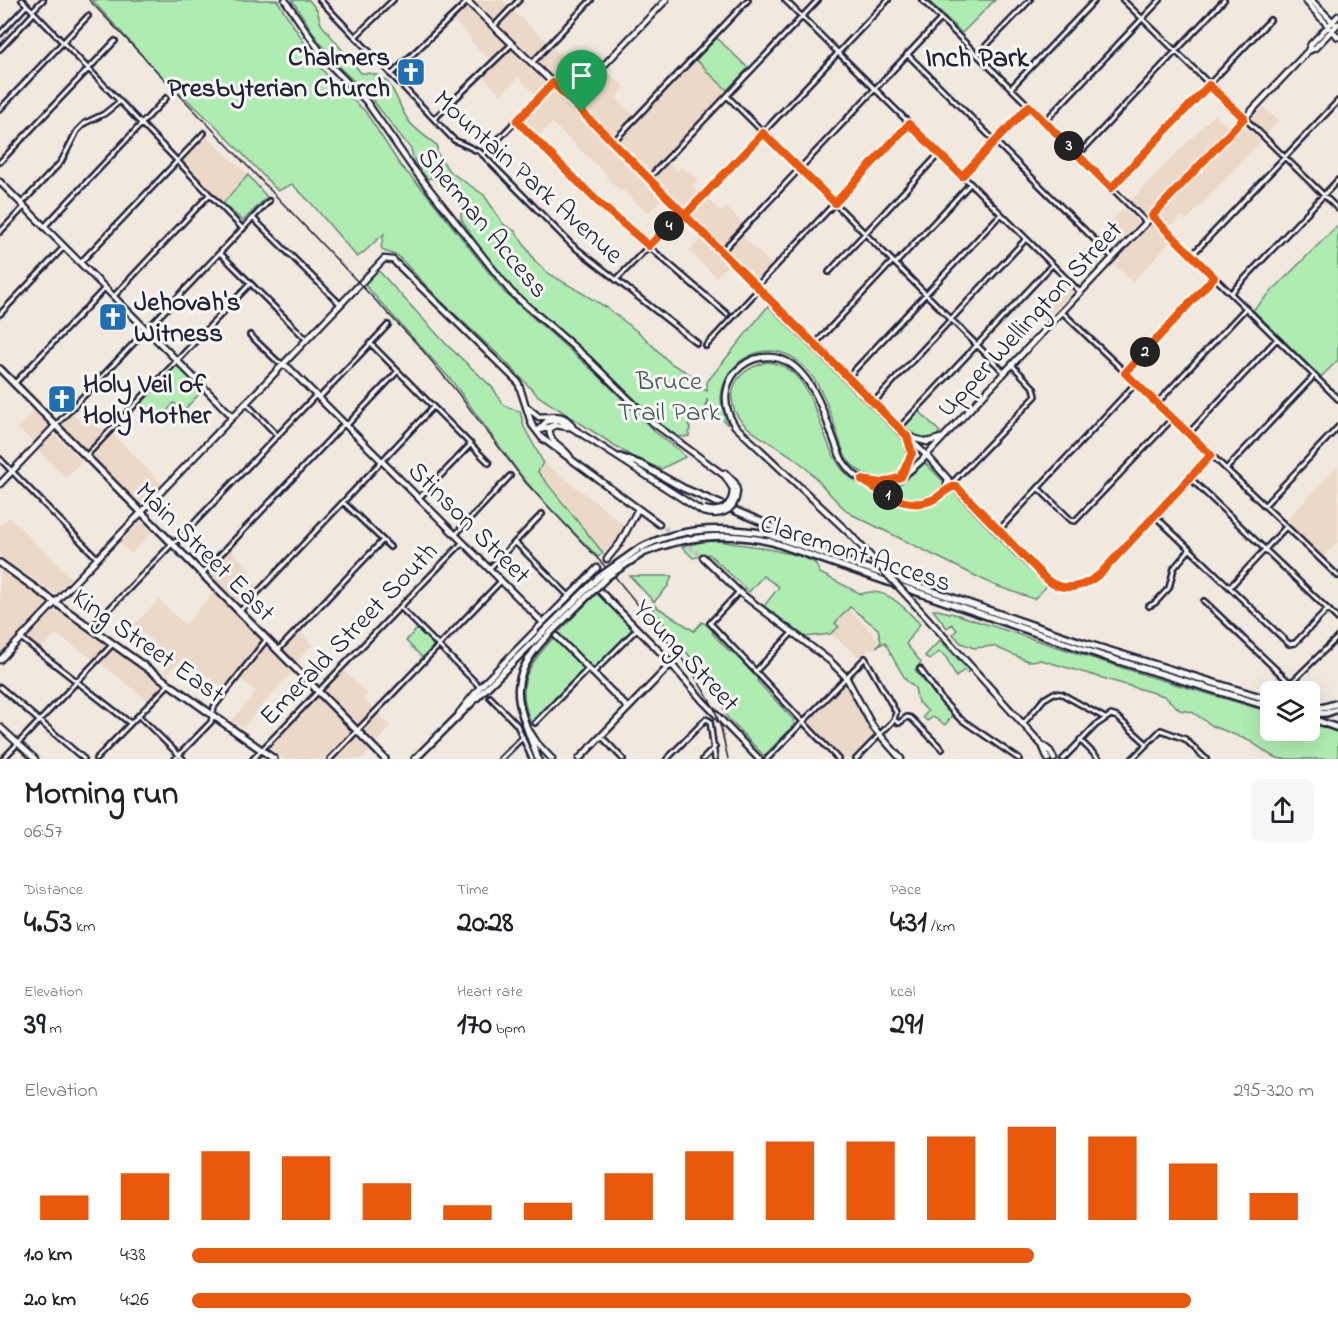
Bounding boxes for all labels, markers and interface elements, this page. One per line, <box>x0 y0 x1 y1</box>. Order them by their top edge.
place label: Chalmers Presbyterian Church <box>167 39 390 109</box>
district label: Inch Park <box>925 39 1030 80</box>
pin <box>556 50 607 112</box>
church icon: Chalmers Presbyterian Church <box>395 56 427 88</box>
icon: arrive <box>565 59 598 92</box>
street label: Mountain Park Avenue <box>424 82 632 275</box>
pin: 3 <box>1054 131 1084 161</box>
text: 3 <box>1066 134 1072 158</box>
street label: Sherman Access <box>407 140 557 308</box>
pin: 4 <box>654 211 684 241</box>
street label: Upper Wellington Street <box>929 212 1133 427</box>
text: 4 <box>666 214 672 238</box>
place label: Jehovah's Witness <box>134 284 241 354</box>
church icon: Jehovah's Witness <box>97 301 129 333</box>
pin: 2 <box>1130 337 1160 367</box>
text: 2 <box>1141 340 1149 364</box>
park label: Bruce Trail Park <box>617 363 721 433</box>
place label: Holy Veil of Holy Mother <box>83 366 212 436</box>
church icon: Holy Veil of Holy Mother <box>46 383 78 415</box>
street label: Stinson Street <box>398 453 539 594</box>
street label: Main Street East <box>125 474 283 632</box>
pin: 1 <box>873 480 903 510</box>
text: 1 <box>885 483 891 507</box>
street label: Claremont Access <box>755 505 956 604</box>
street label: Emerald Street South <box>252 534 448 735</box>
street label: King Street East <box>63 580 232 714</box>
street label: Young Street <box>623 592 748 722</box>
map controls <box>1260 681 1320 741</box>
button: layers <box>1260 681 1320 741</box>
text: Morning run <box>24 771 178 819</box>
button: share <box>1251 779 1314 842</box>
text: 06:57 <box>24 818 63 847</box>
text: Distance <box>24 878 83 902</box>
text: Time <box>457 878 489 902</box>
text: Pace <box>890 878 921 902</box>
text: 4.53 <box>24 902 72 946</box>
text: 20:28 <box>457 902 514 946</box>
text: 4:31 <box>890 902 927 946</box>
text: km <box>72 915 95 939</box>
text: /km <box>927 915 955 939</box>
text: Elevation <box>24 980 83 1004</box>
text: Heart rate <box>457 980 523 1004</box>
text: kcal <box>890 980 915 1004</box>
text: 39 <box>24 1004 45 1048</box>
text: 170 <box>457 1004 492 1048</box>
text: 291 <box>890 1004 923 1048</box>
text: m <box>45 1017 62 1041</box>
text: bpm <box>492 1017 525 1041</box>
text: Elevation <box>24 1077 98 1106</box>
text: 295–320 m <box>1233 1077 1314 1106</box>
text: 1.0 km <box>24 1241 72 1270</box>
text: 4:38 <box>120 1241 146 1270</box>
text: 2.0 km <box>24 1286 76 1315</box>
text: 4:26 <box>120 1286 149 1315</box>

